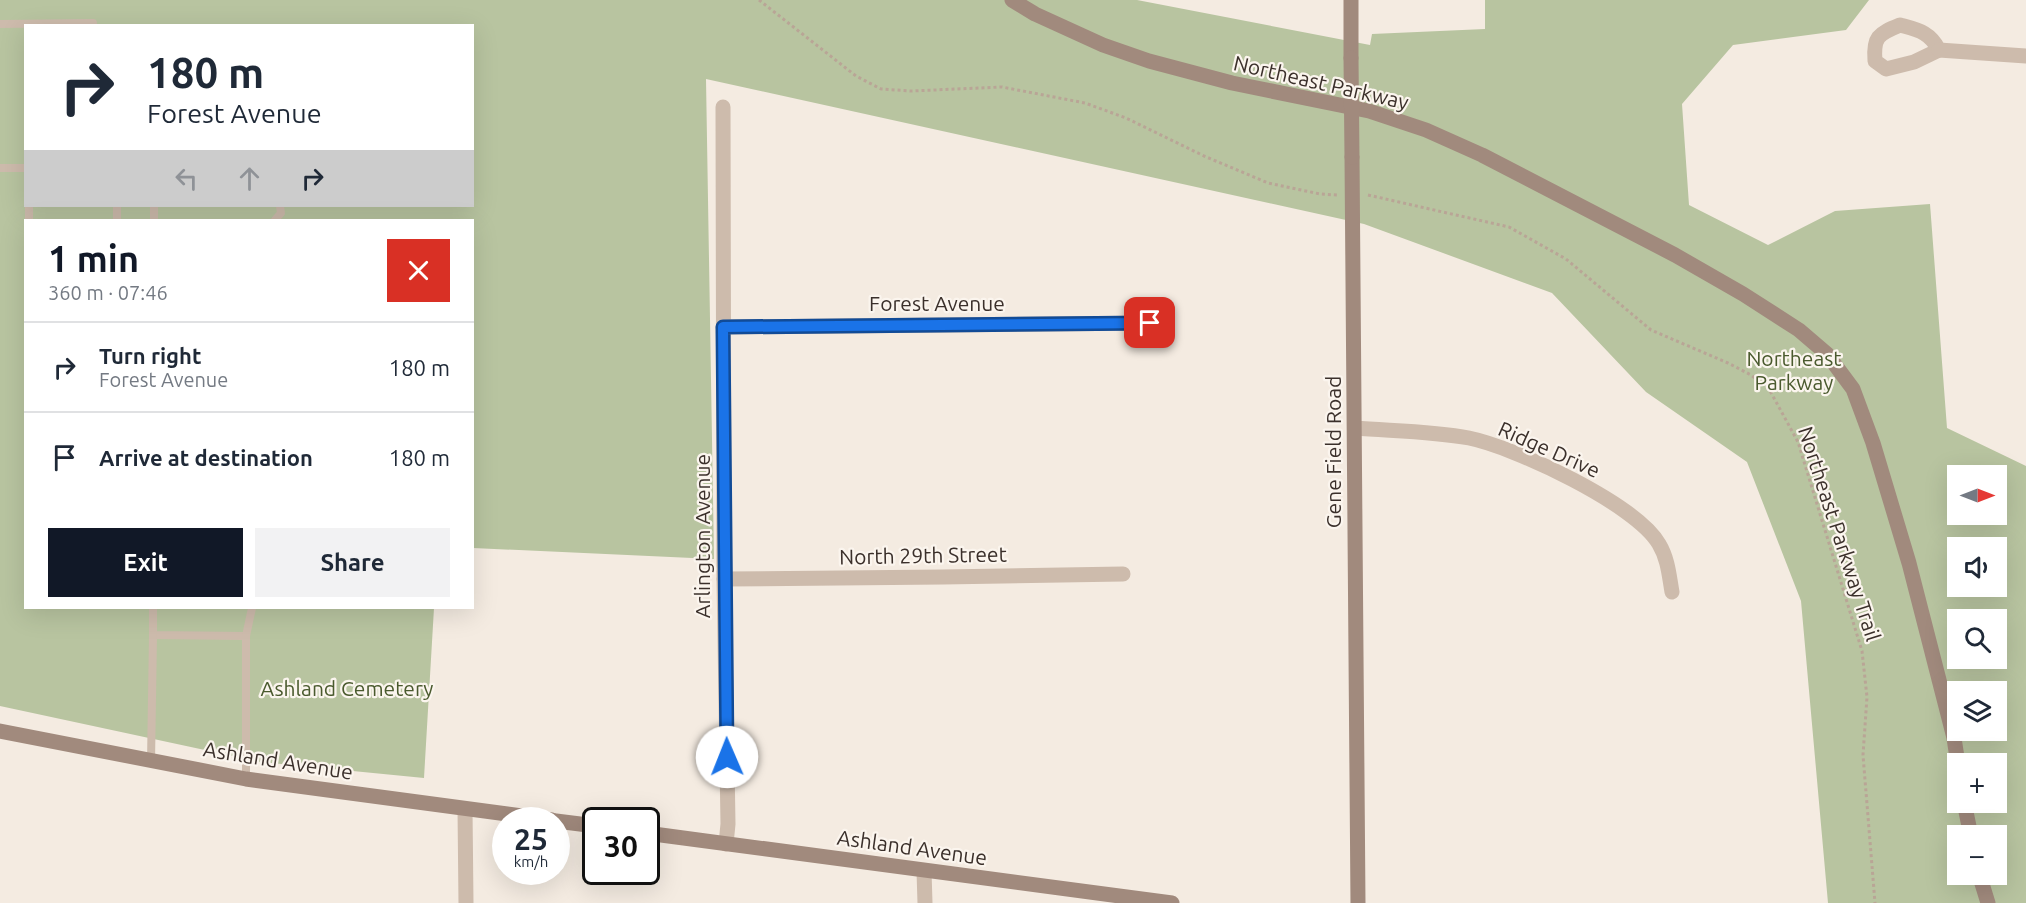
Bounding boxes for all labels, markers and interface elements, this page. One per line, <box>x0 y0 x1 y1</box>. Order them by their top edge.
icon: right <box>48 48 126 126</box>
text: 180 m <box>147 49 264 96</box>
street label: Northeast Parkway <box>1231 50 1411 114</box>
text: Forest Avenue <box>147 98 322 128</box>
icon: left <box>170 162 203 195</box>
icon: ahead <box>233 162 266 195</box>
icon: right <box>296 162 329 195</box>
text: 1 min <box>48 238 139 279</box>
button: close <box>387 239 450 302</box>
text: 360 m · 07:46 <box>48 281 168 304</box>
street label: Forest Avenue <box>869 291 1005 315</box>
pin <box>1124 297 1175 348</box>
icon: arrive <box>1133 306 1166 339</box>
text: Turn right <box>99 343 201 368</box>
park label: Northeast Parkway <box>1746 346 1842 394</box>
icon: right <box>48 351 81 384</box>
text: 180 m <box>389 355 450 380</box>
text: Forest Avenue <box>99 368 228 391</box>
street label: Gene Field Road <box>1321 376 1345 528</box>
street label: Ridge Drive <box>1495 416 1604 482</box>
street label: Northeast Parkway Trail <box>1794 423 1886 644</box>
icon: arrive <box>48 441 81 474</box>
text: Arrive at destination <box>99 445 313 470</box>
text: 180 m <box>389 445 450 470</box>
street label: Arlington Avenue <box>690 454 714 618</box>
north arrow <box>1947 465 2007 525</box>
map controls <box>1947 465 2007 885</box>
button: Exit <box>48 528 243 597</box>
button: Share <box>255 528 450 597</box>
button: sound <box>1947 537 2007 597</box>
street label: North 29th Street <box>839 542 1007 568</box>
button: search <box>1947 609 2007 669</box>
park label: Ashland Cemetery <box>261 676 433 700</box>
button: layers <box>1947 681 2007 741</box>
position arrow <box>695 725 759 789</box>
street label: Ashland Avenue <box>202 736 355 784</box>
button: + <box>1947 753 2007 813</box>
speed limit sign: 30 <box>582 807 660 885</box>
text: 25 <box>514 822 548 856</box>
street label: Ashland Avenue <box>836 825 989 869</box>
button: − <box>1947 825 2007 885</box>
text: km/h <box>514 853 548 870</box>

